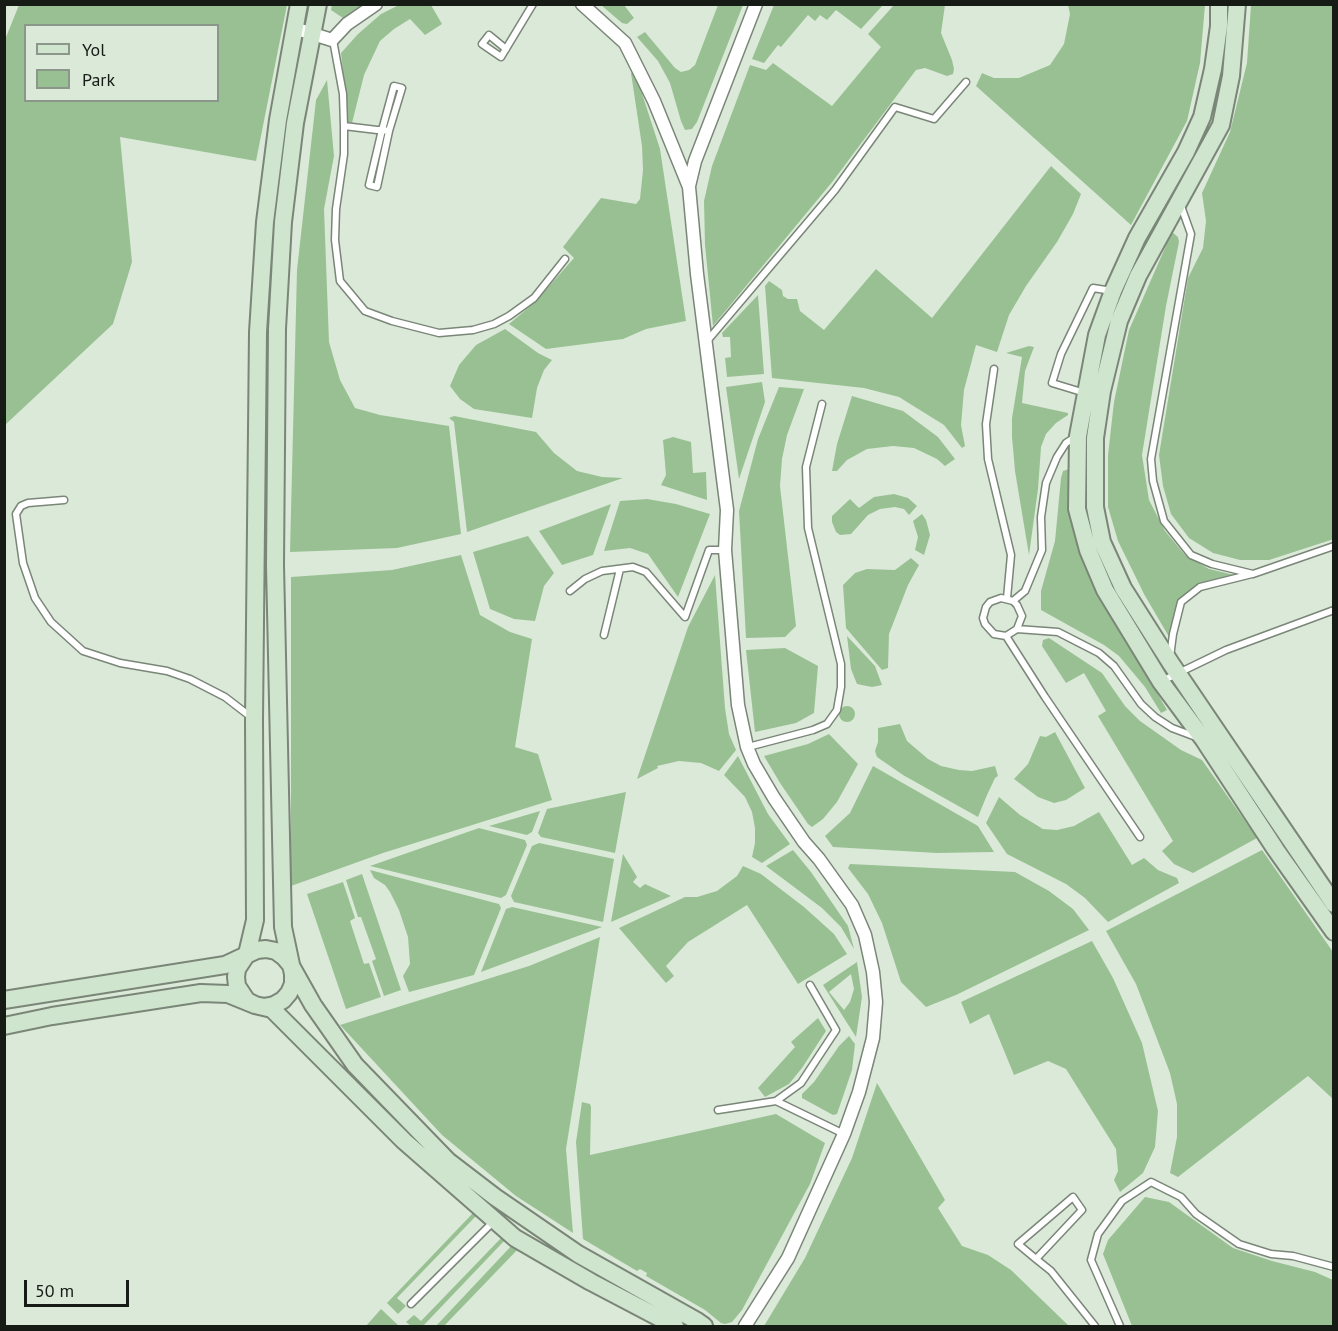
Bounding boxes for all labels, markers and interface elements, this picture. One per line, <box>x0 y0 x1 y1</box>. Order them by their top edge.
legend <box>24 24 219 102</box>
text: Yol <box>82 38 105 61</box>
text: Park <box>82 68 115 91</box>
scale bar <box>27 1268 132 1306</box>
text: 50 m <box>35 1279 74 1302</box>

